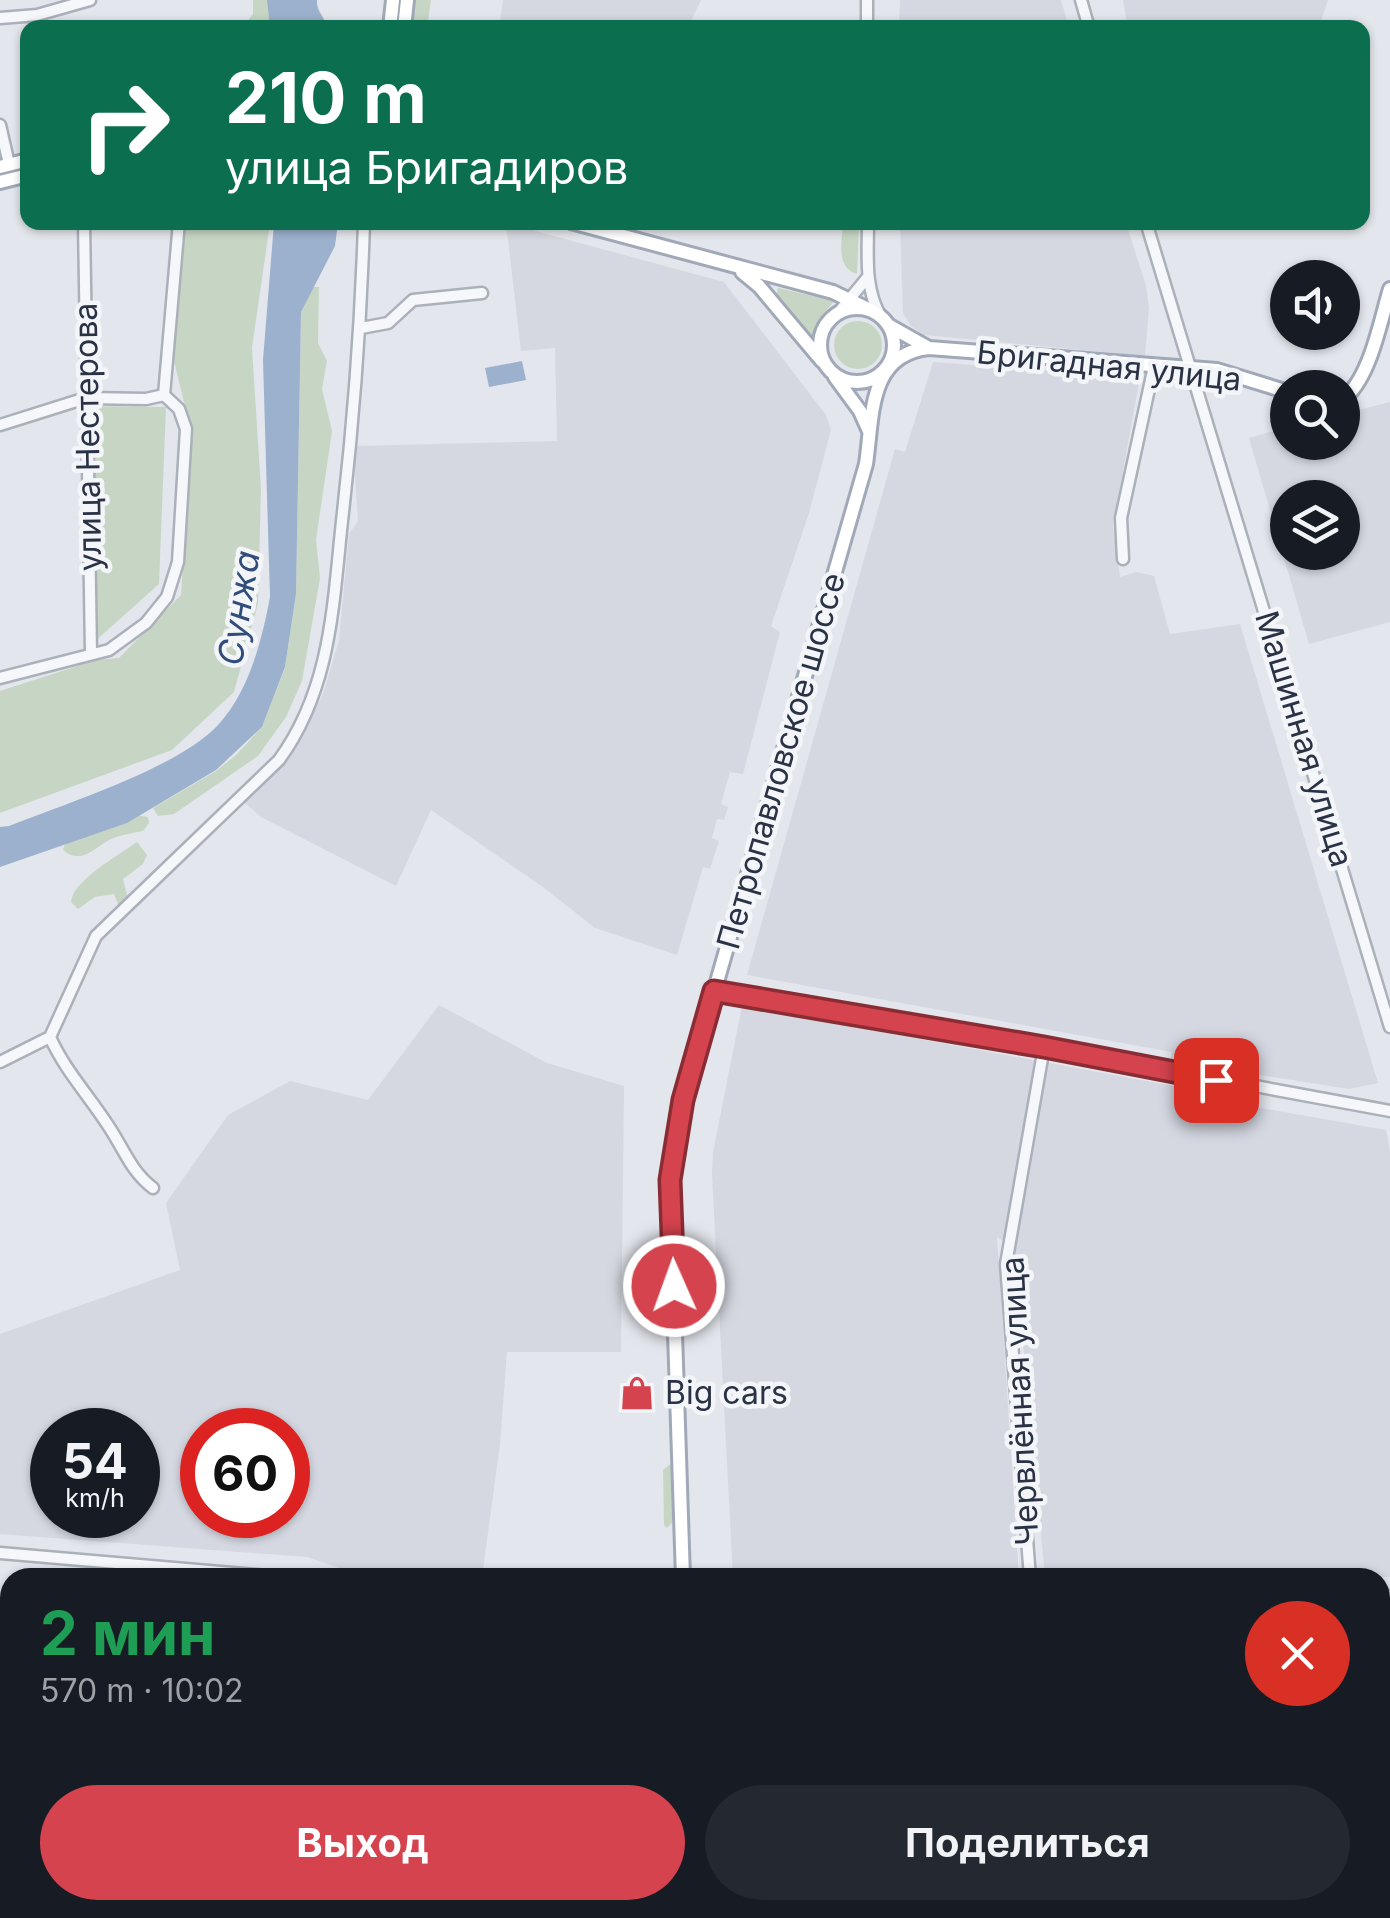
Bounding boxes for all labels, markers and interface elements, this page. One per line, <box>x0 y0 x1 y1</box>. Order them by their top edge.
text: 210 m <box>225 55 427 140</box>
icon: right <box>60 60 190 190</box>
text: улица Бригадиров <box>225 140 628 195</box>
map controls <box>1270 260 1360 570</box>
button: sound <box>1270 260 1360 350</box>
street label: улица Нестерова <box>66 302 109 572</box>
street label: Бригадная улица <box>975 332 1243 399</box>
button: search <box>1270 370 1360 460</box>
button: layers <box>1270 480 1360 570</box>
water label: Сунжа <box>208 547 268 668</box>
street label: Петропавловское шоссе <box>708 568 853 954</box>
street label: Машинная улица <box>1247 606 1362 872</box>
pin <box>1174 1038 1259 1123</box>
icon: arrive <box>1189 1053 1244 1108</box>
position arrow <box>622 1234 726 1338</box>
street label: Червлённая улица <box>992 1256 1047 1546</box>
place label: Big cars <box>665 1373 788 1412</box>
shop icon: Big cars <box>618 1374 656 1412</box>
speed limit sign: 60 <box>180 1408 310 1538</box>
text: 54 <box>62 1431 128 1491</box>
text: km/h <box>65 1483 125 1513</box>
text: 2 мин <box>40 1597 215 1669</box>
button: close <box>1245 1601 1350 1706</box>
text: 570 m · 10:02 <box>40 1671 244 1710</box>
button: Выход <box>40 1785 685 1900</box>
button: Поделиться <box>705 1785 1350 1900</box>

